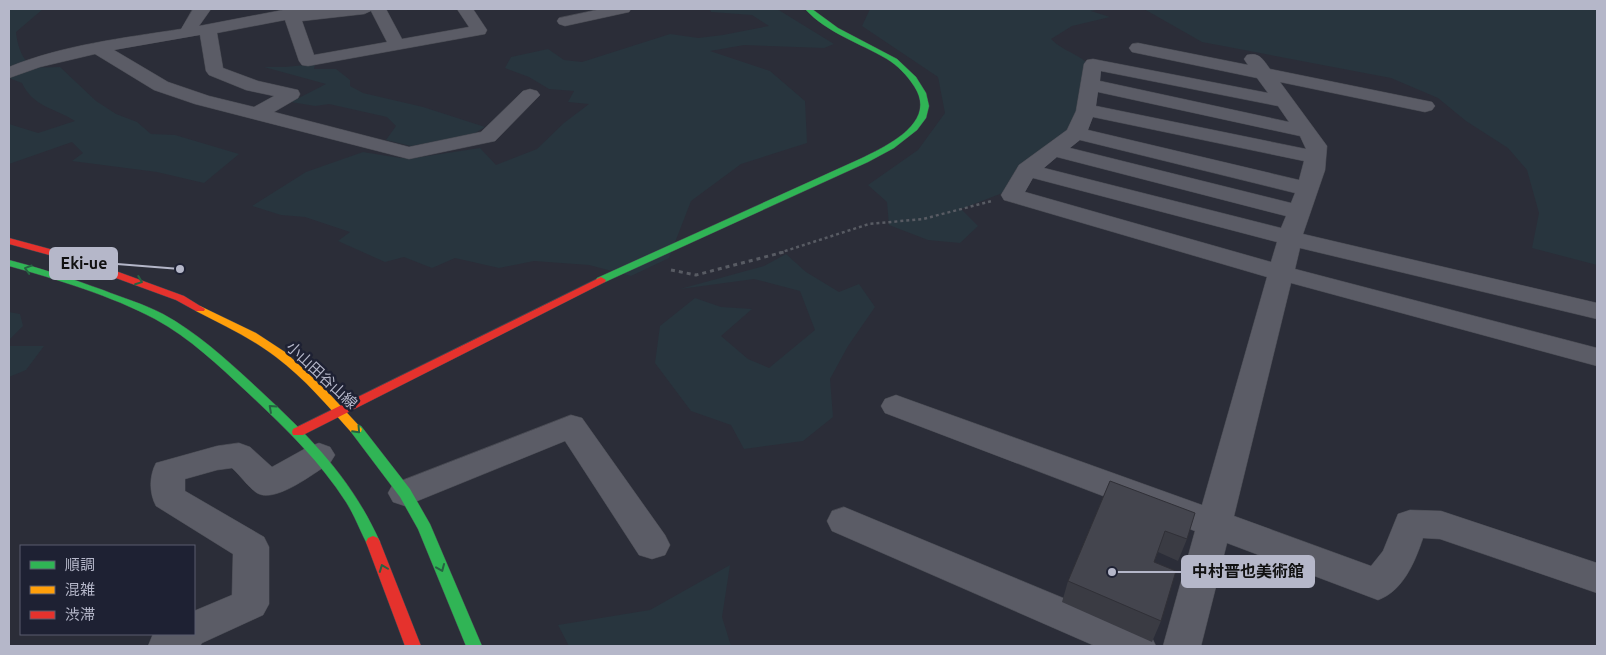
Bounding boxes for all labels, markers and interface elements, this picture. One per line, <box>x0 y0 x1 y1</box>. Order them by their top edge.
callout: Eki-ue <box>50 248 117 279</box>
text: Eki-ue <box>61 254 107 272</box>
one-way arrow <box>24 264 32 274</box>
one-way arrow <box>134 275 143 285</box>
street label: 小山田谷山線 <box>283 338 361 412</box>
one-way arrow <box>268 405 277 414</box>
one-way arrow <box>351 424 360 433</box>
legend <box>20 545 195 635</box>
text: 順調 <box>65 556 95 573</box>
callout: 中村晋也美術館 <box>1182 556 1314 587</box>
text: 中村晋也美術館 <box>1192 562 1304 580</box>
one-way arrow <box>435 563 445 572</box>
one-way arrow <box>379 564 389 573</box>
text: 混雑 <box>65 581 95 598</box>
text: 渋滞 <box>65 606 95 623</box>

